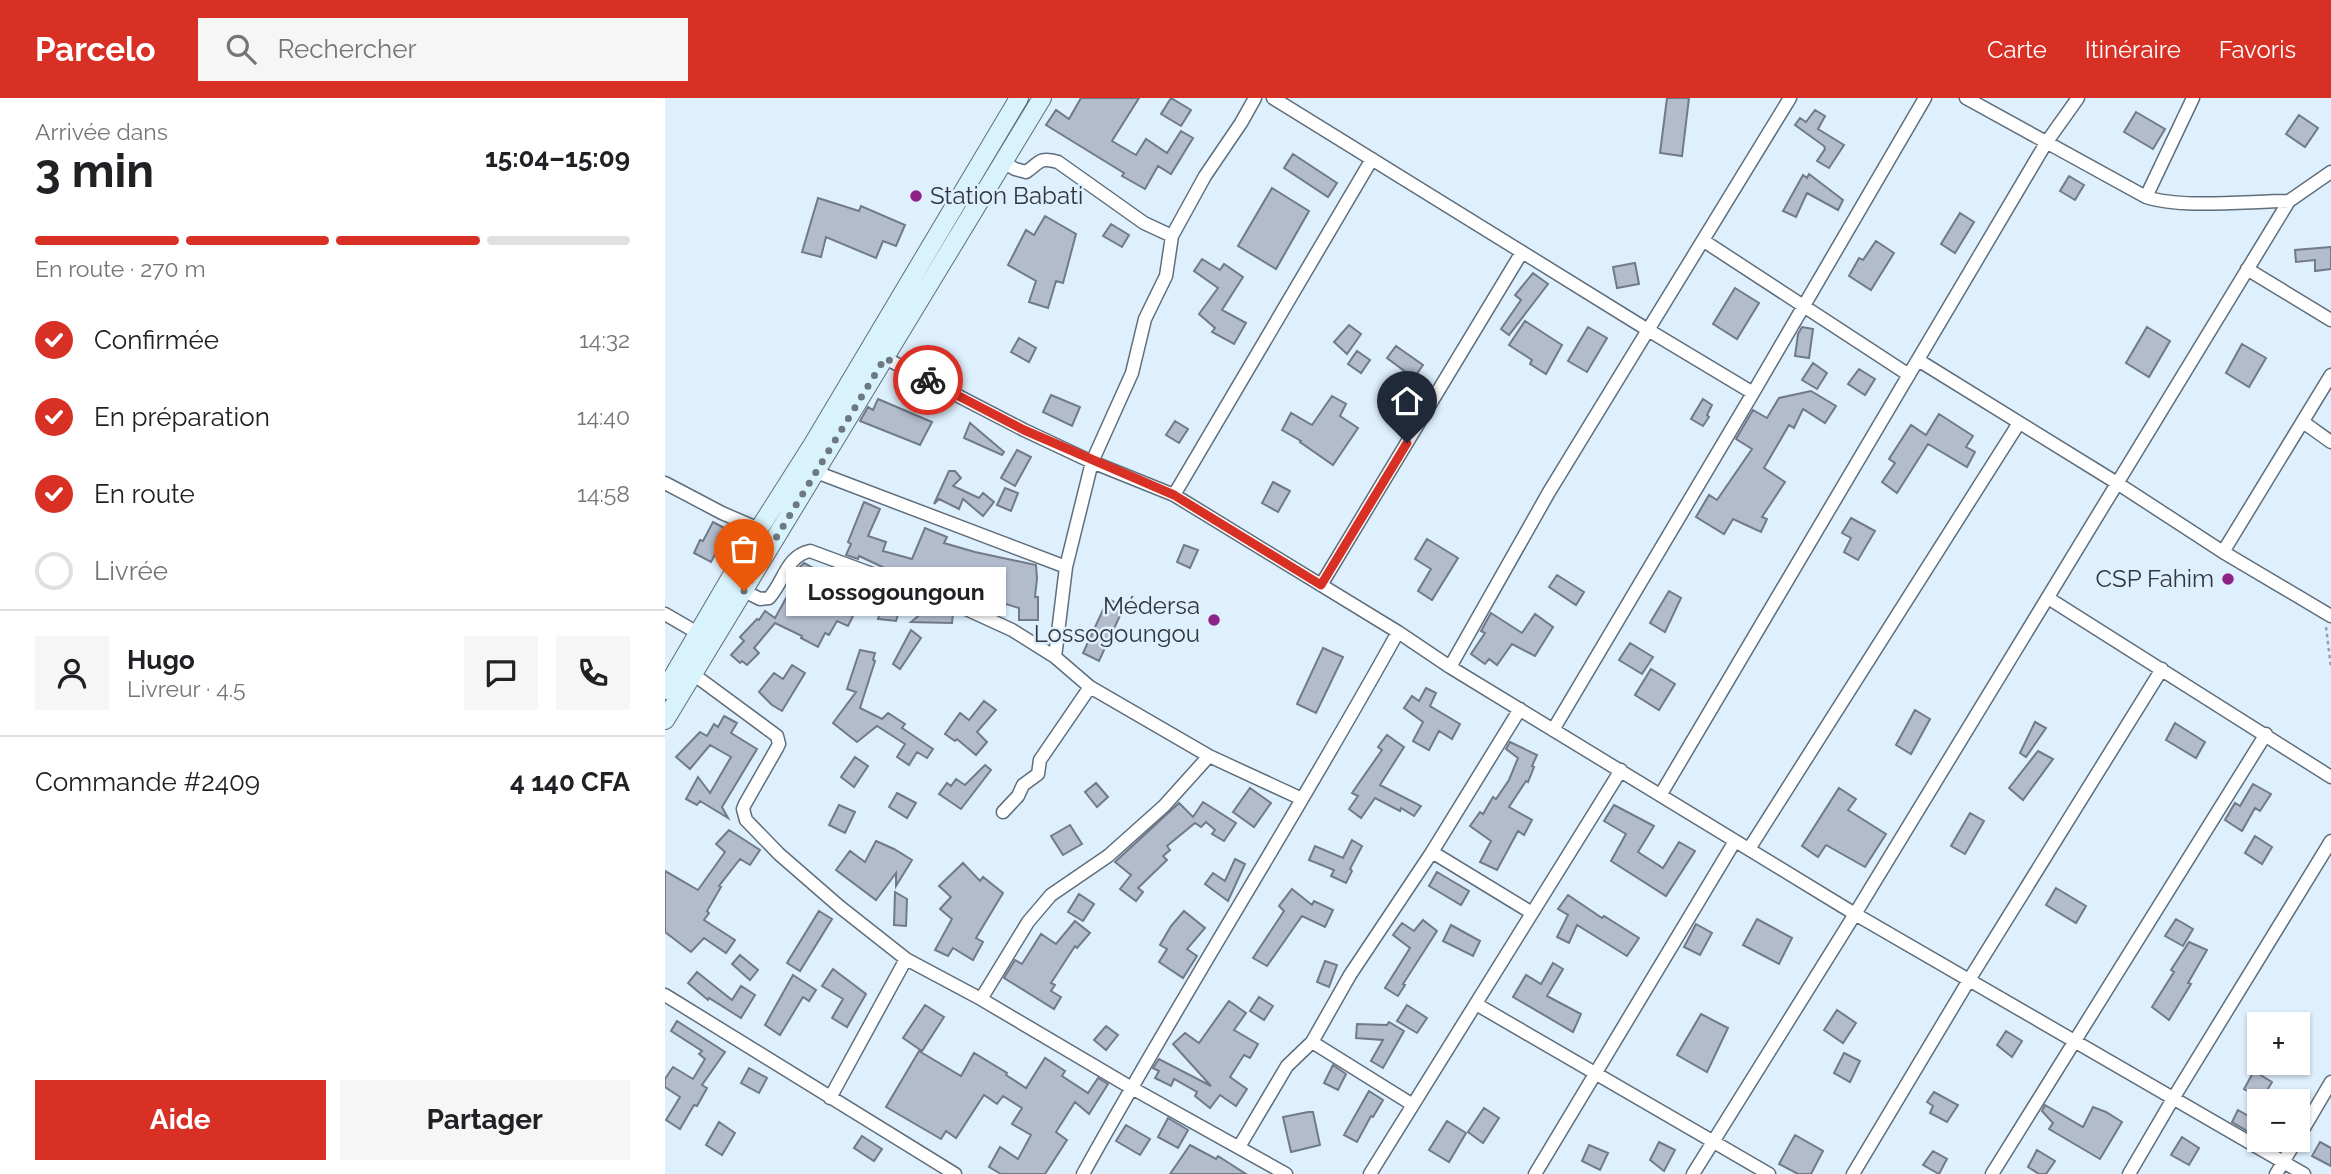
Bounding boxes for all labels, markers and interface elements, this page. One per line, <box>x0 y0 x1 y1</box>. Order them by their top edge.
search box <box>198 18 688 81</box>
text: Parcelo <box>35 30 156 69</box>
icon: search <box>222 30 260 68</box>
text: Rechercher <box>278 34 417 64</box>
text: Carte <box>1987 35 2047 64</box>
text: Itinéraire <box>2085 35 2181 64</box>
text: Favoris <box>2219 35 2296 64</box>
text: Arrivée dans <box>35 118 168 145</box>
text: 15:04–15:09 <box>485 143 630 173</box>
text: 3 min <box>35 144 154 198</box>
place label: Station Babati <box>930 181 1083 210</box>
marker: Station Babati <box>908 188 924 204</box>
text: En route · 270 m <box>35 255 206 282</box>
icon: check <box>35 321 73 359</box>
text: Confirmée <box>94 325 219 355</box>
text: 14:32 <box>579 326 630 353</box>
courier <box>893 345 963 415</box>
icon: bike <box>909 361 947 399</box>
pin <box>1377 371 1437 443</box>
icon: home <box>1388 382 1426 420</box>
icon: check <box>35 398 73 436</box>
text: En préparation <box>94 402 270 432</box>
text: 14:40 <box>577 403 630 430</box>
icon: check <box>35 475 73 513</box>
text: En route <box>94 479 195 509</box>
text: 14:58 <box>577 480 630 507</box>
pin <box>714 519 774 591</box>
icon: bag <box>725 530 763 568</box>
text: Livrée <box>94 556 168 586</box>
place label: CSP Fahim <box>2096 564 2214 593</box>
callout: Lossogoungoun <box>786 566 1007 616</box>
marker: CSP Fahim <box>2220 571 2236 587</box>
text: Lossogoungoun <box>807 578 985 605</box>
place label: Médersa Lossogoungou <box>1034 591 1200 648</box>
marker: Médersa Lossogoungou <box>1206 612 1222 628</box>
button: person <box>35 636 109 710</box>
button: chat <box>464 636 538 710</box>
button: phone <box>556 636 630 710</box>
text: Hugo <box>127 645 195 675</box>
text: Livreur · 4.5 <box>127 675 246 702</box>
text: Commande #2409 <box>35 767 260 797</box>
text: 4 140 CFA <box>510 767 630 797</box>
map controls <box>2247 1012 2310 1152</box>
button: + <box>2247 1012 2310 1075</box>
button: Aide <box>35 1080 326 1160</box>
button: Partager <box>340 1080 630 1160</box>
button: − <box>2247 1089 2310 1152</box>

